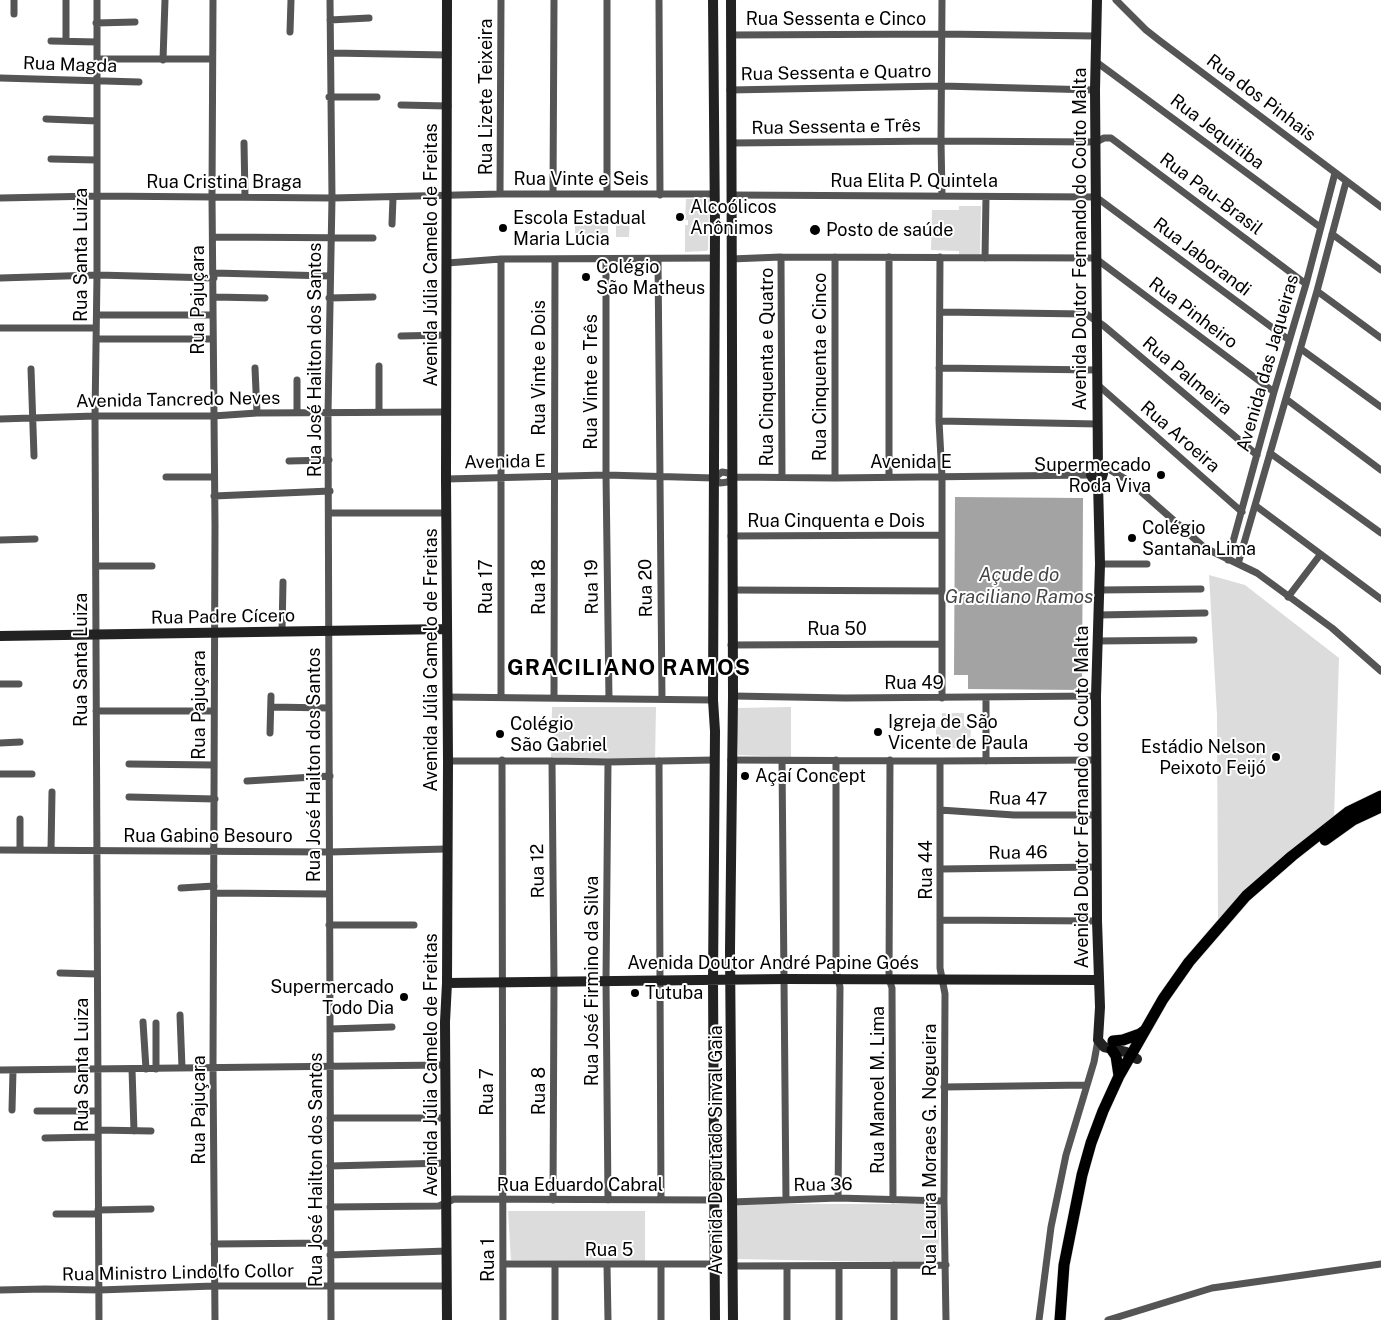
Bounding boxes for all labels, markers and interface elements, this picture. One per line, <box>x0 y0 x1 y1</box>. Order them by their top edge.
street label: Rua Sessenta e Cinco <box>746 8 926 30</box>
street label: Rua Lizete Teixeira <box>475 19 497 175</box>
street label: Rua dos Pinhais <box>1202 50 1320 146</box>
street label: Rua Magda <box>23 53 117 77</box>
street label: Rua Sessenta e Quatro <box>740 61 932 85</box>
street label: Avenida Doutor Fernando do Couto Malta <box>1069 68 1091 410</box>
street label: Rua Jequitiba <box>1166 90 1268 174</box>
street label: Rua Sessenta e Três <box>751 115 921 139</box>
street label: Avenida Júlia Camelo de Freitas <box>420 123 442 387</box>
street label: Rua Pau-Brasil <box>1155 148 1267 240</box>
street label: Rua Vinte e Seis <box>513 168 649 190</box>
street label: Rua Elita P. Quintela <box>830 170 998 192</box>
street label: Rua Cristina Braga <box>146 171 302 193</box>
street label: Rua Santa Luiza <box>70 188 92 322</box>
place label: Alcoólicos Anônimos <box>690 196 777 238</box>
place label: Escola Estadual Maria Lúcia <box>513 207 646 250</box>
marker: Alcoólicos Anônimos <box>674 211 686 223</box>
street label: Rua Jaborandi <box>1149 213 1255 301</box>
place label: Posto de saúde <box>826 219 953 241</box>
marker: Escola Estadual Maria Lúcia <box>497 222 509 234</box>
marker: Posto de saúde <box>808 223 822 237</box>
street label: Rua José Hailton dos Santos <box>304 243 326 477</box>
street label: Rua Pajuçara <box>187 245 209 355</box>
place label: Colégio São Matheus <box>596 256 705 298</box>
street label: Rua Cinquenta e Quatro <box>756 268 778 466</box>
marker: Colégio São Matheus <box>580 271 592 283</box>
street label: Avenida das Jaqueiras <box>1232 272 1304 454</box>
street label: Rua Cinquenta e Cinco <box>809 273 831 461</box>
street label: Rua Pinheiro <box>1144 273 1242 353</box>
street label: Rua Vinte e Dois <box>528 300 550 436</box>
street label: Rua Vinte e Três <box>580 314 602 450</box>
street label: Rua Palmeira <box>1138 332 1236 420</box>
street label: Avenida Tancredo Neves <box>76 387 280 413</box>
street label: Rua Aroeira <box>1136 397 1224 477</box>
street label: Avenida E <box>464 450 546 474</box>
street label: Avenida E <box>870 451 952 473</box>
place label: Supermecado Roda Viva <box>1034 454 1151 496</box>
marker: Supermecado Roda Viva <box>1155 469 1167 481</box>
street label: Rua Cinquenta e Dois <box>747 510 925 532</box>
place label: Colégio Santana Lima <box>1142 517 1256 560</box>
street label: Avenida Júlia Camelo de Freitas <box>420 528 442 792</box>
marker: Colégio Santana Lima <box>1126 532 1138 544</box>
street label: Rua 18 <box>528 559 550 615</box>
street label: Rua 19 <box>581 559 603 615</box>
street label: Rua 20 <box>635 559 657 617</box>
street label: Rua 17 <box>475 560 497 614</box>
water label: Açude do Graciliano Ramos <box>945 564 1093 608</box>
street label: Rua Santa Luiza <box>70 593 92 727</box>
street label: Rua Padre Cícero <box>151 605 295 629</box>
street label: Rua 50 <box>807 618 867 640</box>
street label: Avenida Doutor Fernando do Couto Malta <box>1071 626 1093 968</box>
street label: Rua José Hailton dos Santos <box>303 648 325 882</box>
street label: Rua Pajuçara <box>188 650 210 760</box>
district label: GRACILIANO RAMOS <box>505 655 753 681</box>
street label: Rua 49 <box>884 672 944 694</box>
place label: Igreja de São Vicente de Paula <box>888 711 1028 754</box>
place label: Colégio São Gabriel <box>510 713 608 756</box>
marker: Igreja de São Vicente de Paula <box>872 726 884 738</box>
marker: Colégio São Gabriel <box>494 728 506 740</box>
place label: Estádio Nelson Peixoto Feijó <box>1141 736 1266 779</box>
marker: Estádio Nelson Peixoto Feijó <box>1270 751 1282 763</box>
place label: Açaí Concept <box>755 765 866 787</box>
marker: Açaí Concept <box>739 770 751 782</box>
street label: Rua 47 <box>988 788 1048 810</box>
street label: Rua Gabino Besouro <box>123 825 293 847</box>
street label: Rua 44 <box>915 840 937 900</box>
street label: Rua 46 <box>988 842 1048 864</box>
street label: Rua 12 <box>527 843 549 899</box>
street label: Rua José Firmino da Silva <box>581 876 603 1086</box>
street label: Avenida Júlia Camelo de Freitas <box>420 933 442 1197</box>
street label: Avenida Doutor André Papine Goés <box>627 952 919 974</box>
place label: Supermercado Todo Dia <box>270 976 394 1019</box>
place label: Tutuba <box>645 982 703 1004</box>
marker: Tutuba <box>629 987 641 999</box>
marker: Supermercado Todo Dia <box>398 991 410 1003</box>
street label: Rua Santa Luiza <box>71 998 93 1132</box>
street label: Rua Manoel M. Lima <box>867 1006 889 1174</box>
street label: Rua Laura Moraes G. Nogueira <box>919 1024 941 1276</box>
street label: Avenida Deputado Sinval Gaia <box>705 1025 727 1275</box>
street label: Rua José Hailton dos Santos <box>305 1053 327 1287</box>
street label: Rua Pajuçara <box>188 1055 210 1165</box>
street label: Rua 8 <box>528 1067 550 1115</box>
street label: Rua 7 <box>476 1068 498 1116</box>
street label: Rua Eduardo Cabral <box>497 1174 663 1196</box>
street label: Rua 36 <box>793 1174 853 1196</box>
street label: Rua 1 <box>477 1238 499 1282</box>
street label: Rua 5 <box>585 1239 633 1261</box>
street label: Rua Ministro Lindolfo Collor <box>62 1260 294 1286</box>

